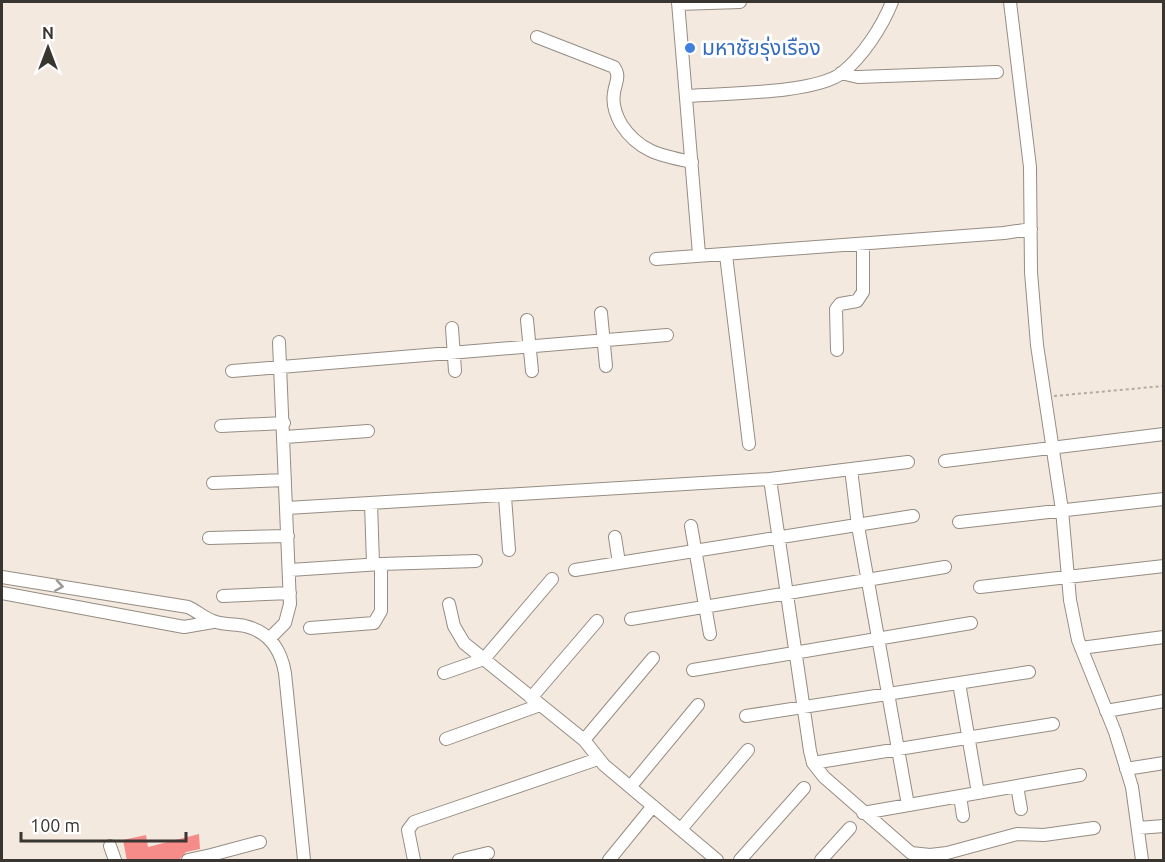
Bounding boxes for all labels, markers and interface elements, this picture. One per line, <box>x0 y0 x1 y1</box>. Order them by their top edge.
north arrow <box>18 18 78 78</box>
text: N <box>42 24 54 42</box>
place label: มหาชัยรุ่งเรือง <box>702 35 821 61</box>
marker: มหาชัยรุ่งเรือง <box>683 41 697 55</box>
one-way arrow <box>55 579 64 591</box>
scale bar <box>21 805 186 843</box>
text: 100 m <box>30 815 80 835</box>

